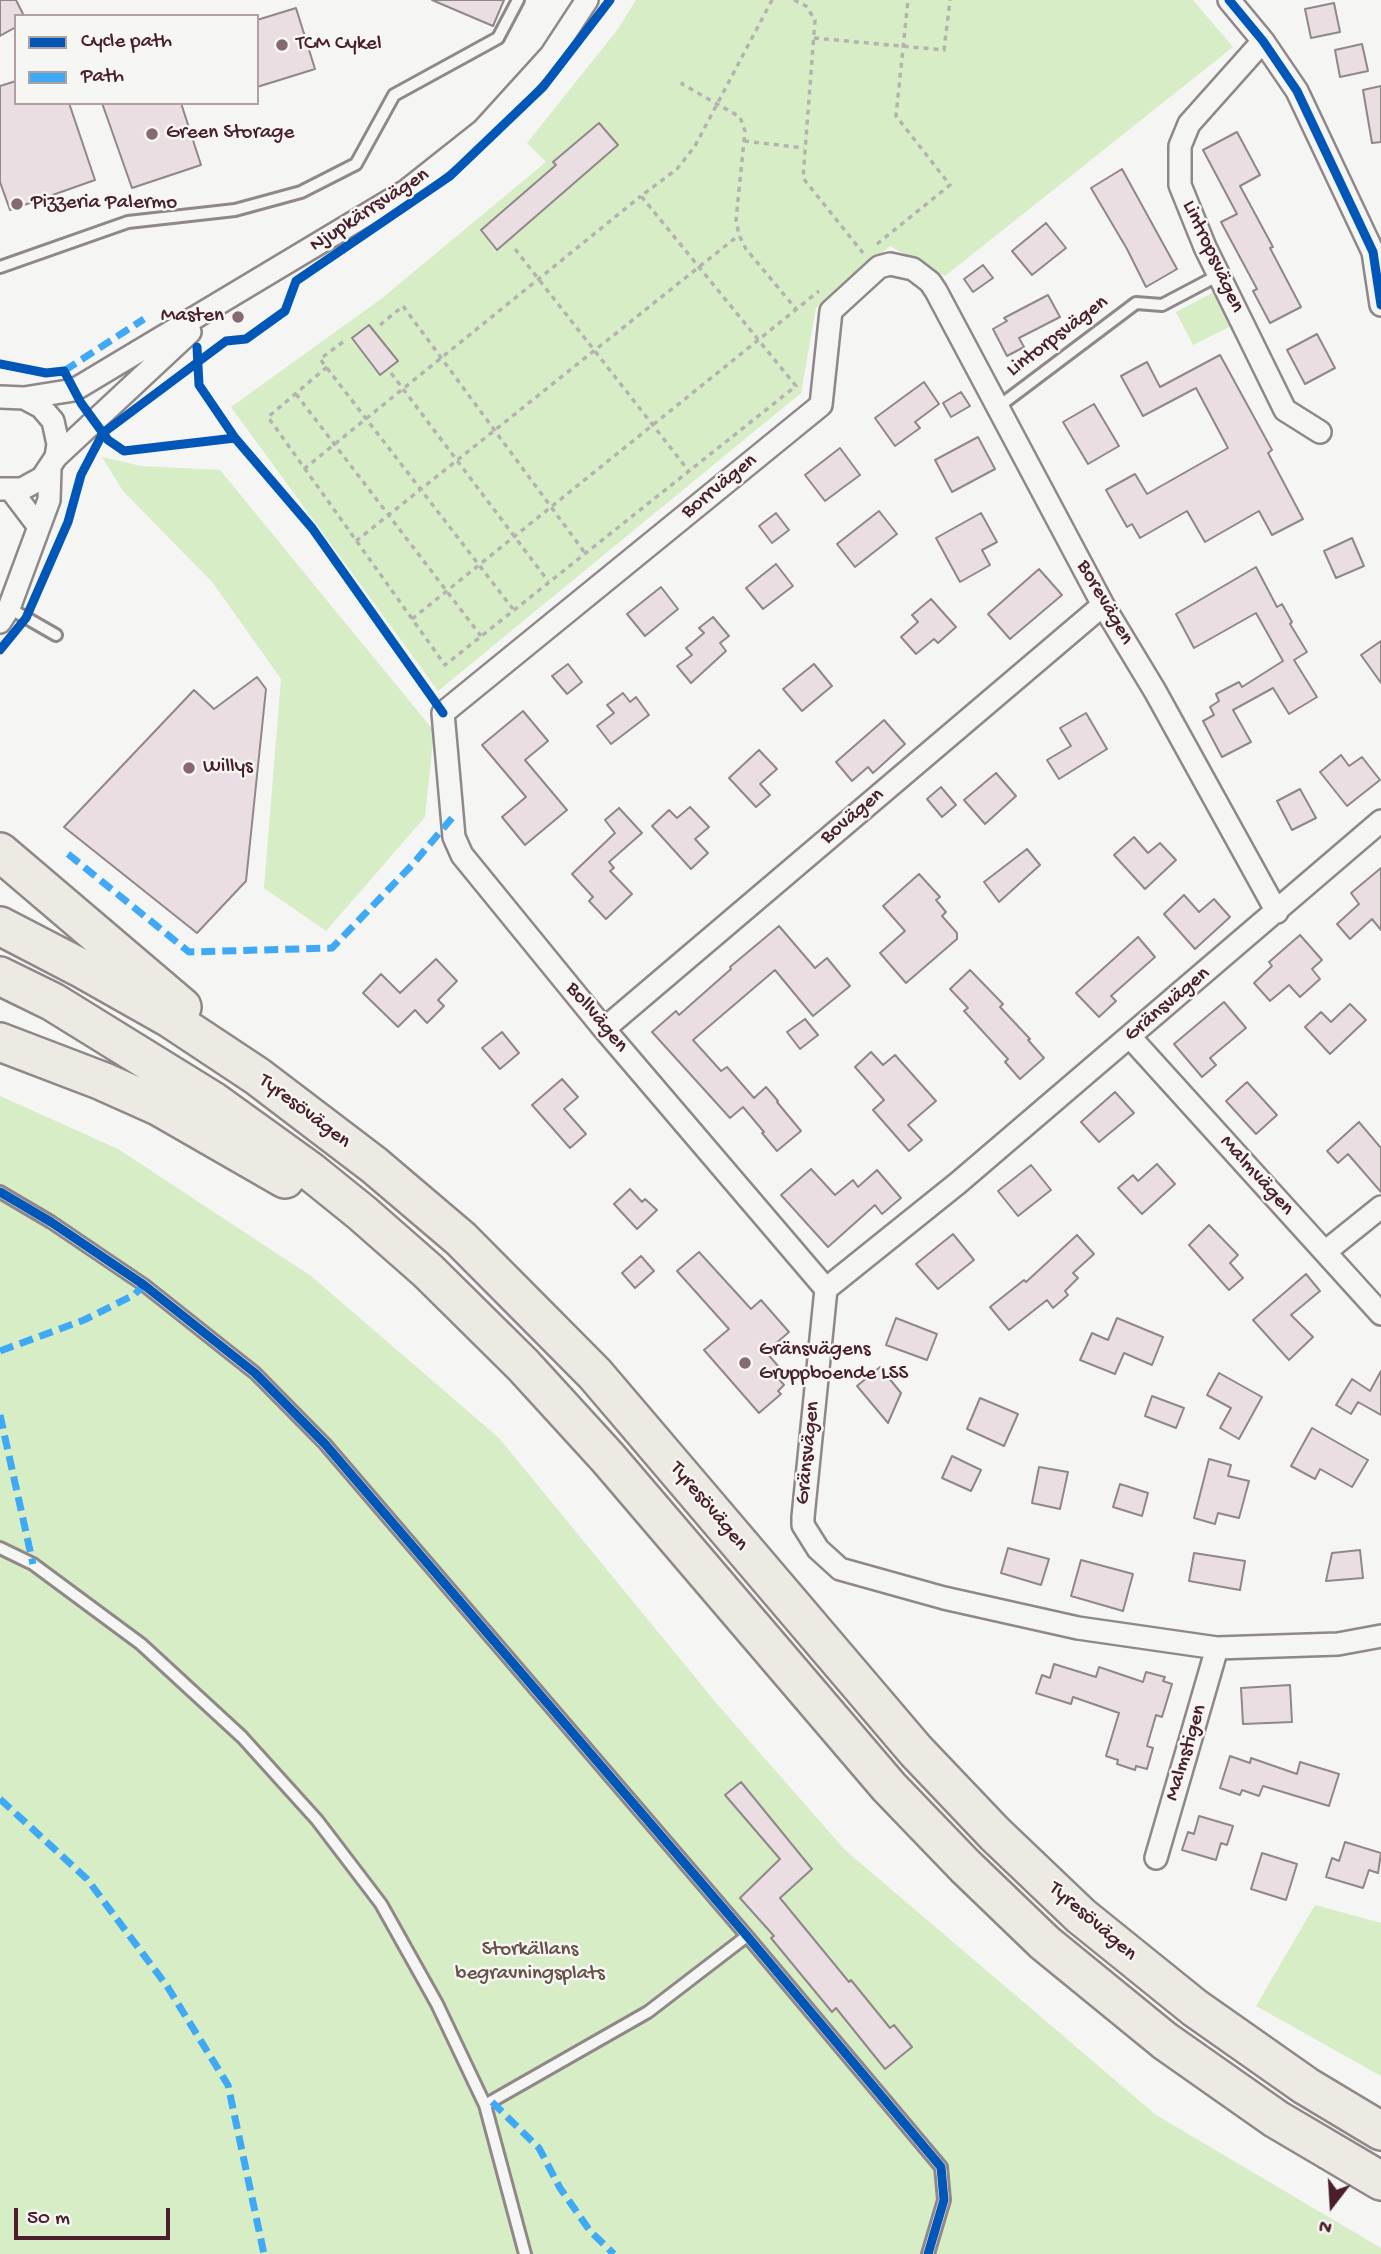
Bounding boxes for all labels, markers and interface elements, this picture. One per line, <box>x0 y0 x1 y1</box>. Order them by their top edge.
legend <box>14 14 259 105</box>
text: Cycle path <box>81 30 172 55</box>
place label: TCM Cykel <box>296 32 382 58</box>
marker: TCM Cykel <box>274 37 290 53</box>
text: Path <box>81 65 124 90</box>
place label: Green Storage <box>166 121 294 147</box>
marker: Green Storage <box>144 126 160 142</box>
street label: Njupkärrsvägen <box>306 163 434 259</box>
place label: Pizzeria Palermo <box>31 191 177 217</box>
marker: Pizzeria Palermo <box>9 196 25 212</box>
street label: Lintropsvägen <box>1175 197 1249 317</box>
street label: Lintorpsvägen <box>1002 291 1114 383</box>
place label: Masten <box>161 304 224 330</box>
marker: Masten <box>230 309 246 325</box>
street label: Borrvägen <box>677 449 763 525</box>
street label: Borevägen <box>1070 556 1138 650</box>
place label: Willys <box>203 755 253 781</box>
marker: Willys <box>181 760 197 776</box>
street label: Bovägen <box>816 783 890 851</box>
street label: Gränsvägen <box>1120 962 1216 1048</box>
street label: Bollvägen <box>559 978 633 1058</box>
street label: Tyresövägen <box>253 1069 355 1155</box>
street label: Malmvägen <box>1213 1131 1299 1221</box>
place label: Gränsvägens Gruppboende LSS <box>759 1338 908 1388</box>
marker: Gränsvägens Gruppboende LSS <box>737 1355 753 1371</box>
street label: Gränsvägen <box>791 1400 827 1506</box>
street label: Tyresövägen <box>663 1457 753 1557</box>
street label: Malmstigen <box>1160 1702 1214 1804</box>
street label: Tyresövägen <box>1043 1877 1141 1967</box>
park label: Storkällans begravningsplats <box>455 1938 605 1988</box>
north arrow <box>1297 2170 1367 2240</box>
scale bar <box>18 2194 173 2238</box>
text: 50 m <box>27 2207 70 2232</box>
text: N <box>1316 2213 1335 2238</box>

